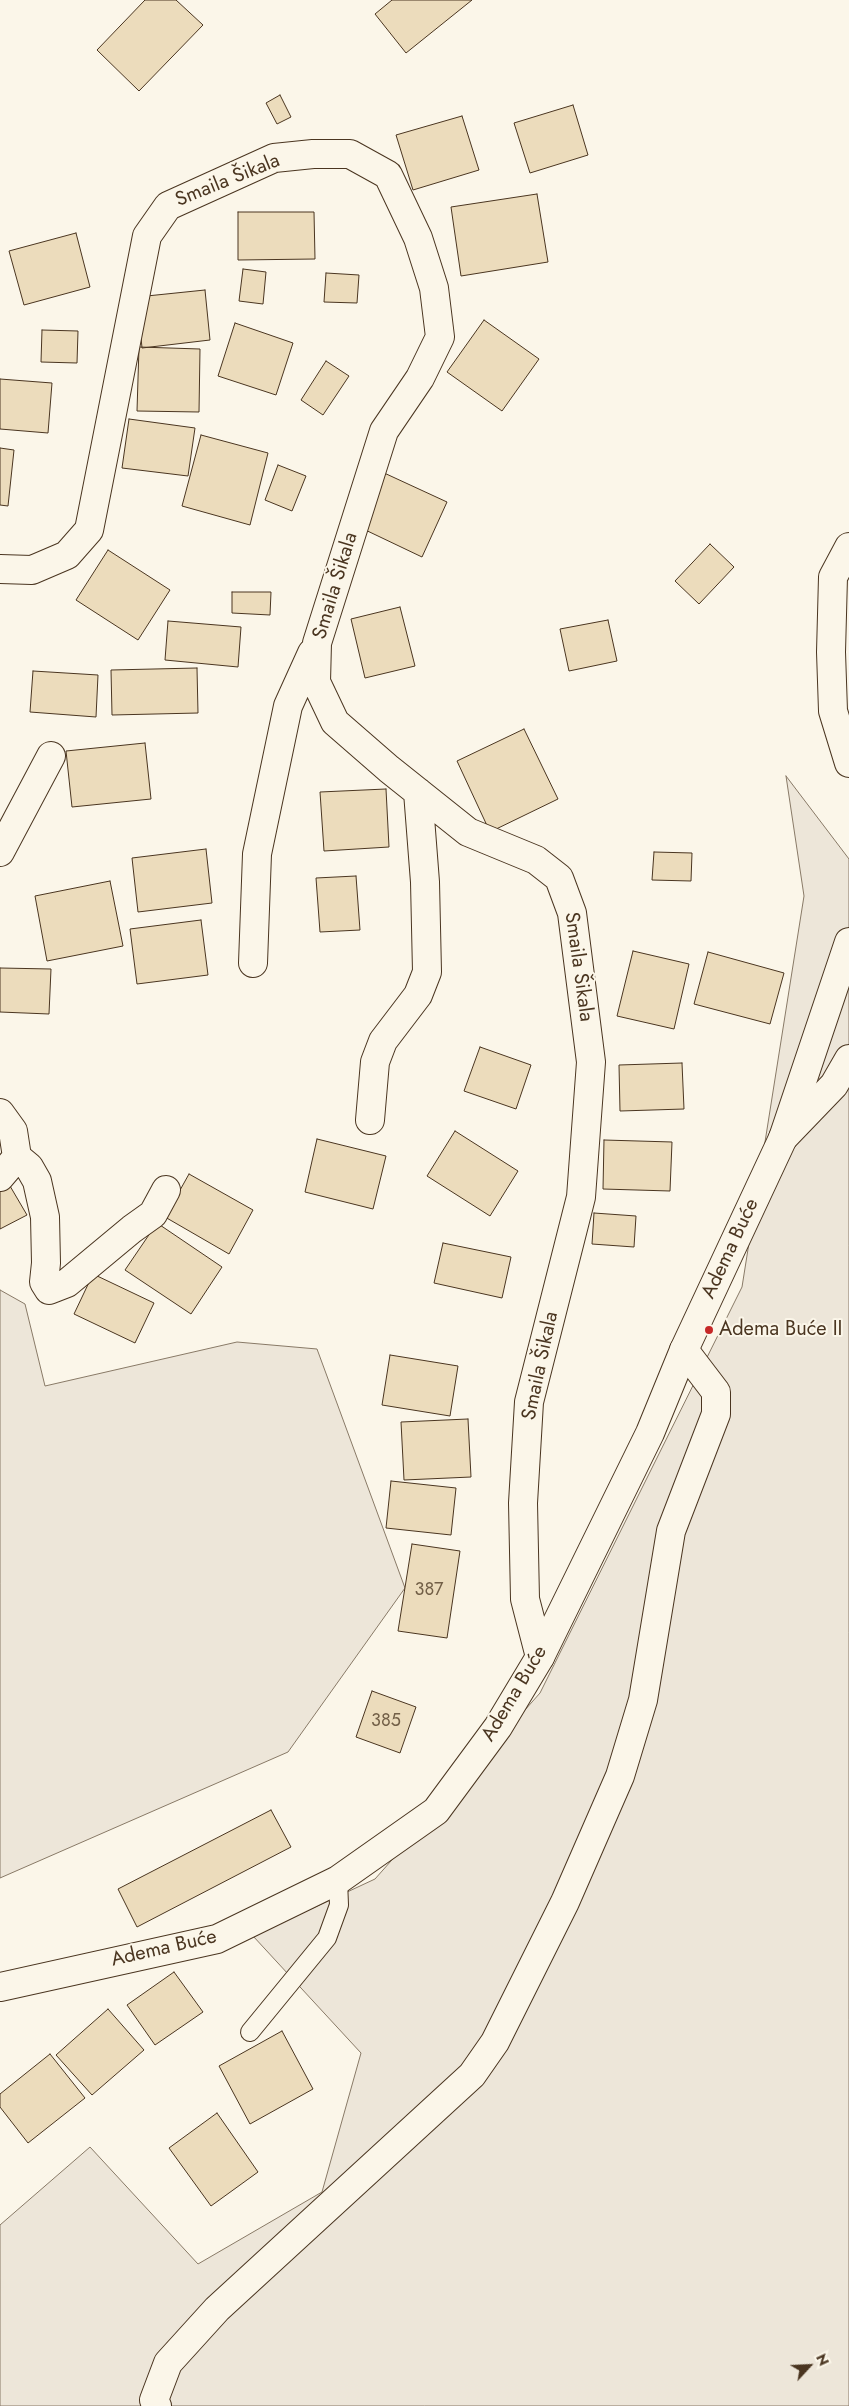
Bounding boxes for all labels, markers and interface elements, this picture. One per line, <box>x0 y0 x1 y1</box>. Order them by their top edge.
street label: Smaila Šikala <box>172 149 284 213</box>
street label: Smaila Šikala <box>308 530 364 642</box>
street label: Smaila Šikala <box>558 911 598 1023</box>
street label: Adema Buće <box>697 1195 765 1303</box>
street label: Smaila Šikala <box>518 1310 564 1422</box>
place label: Adema Buće II <box>719 1318 842 1342</box>
marker: Adema Buće II <box>703 1324 715 1336</box>
house number: 387 <box>415 1580 443 1602</box>
street label: Adema Buće <box>477 1642 553 1746</box>
house number: 385 <box>371 1711 401 1733</box>
street label: Adema Buće <box>109 1925 219 1973</box>
north arrow <box>784 2341 834 2391</box>
text: N <box>811 2350 834 2369</box>

